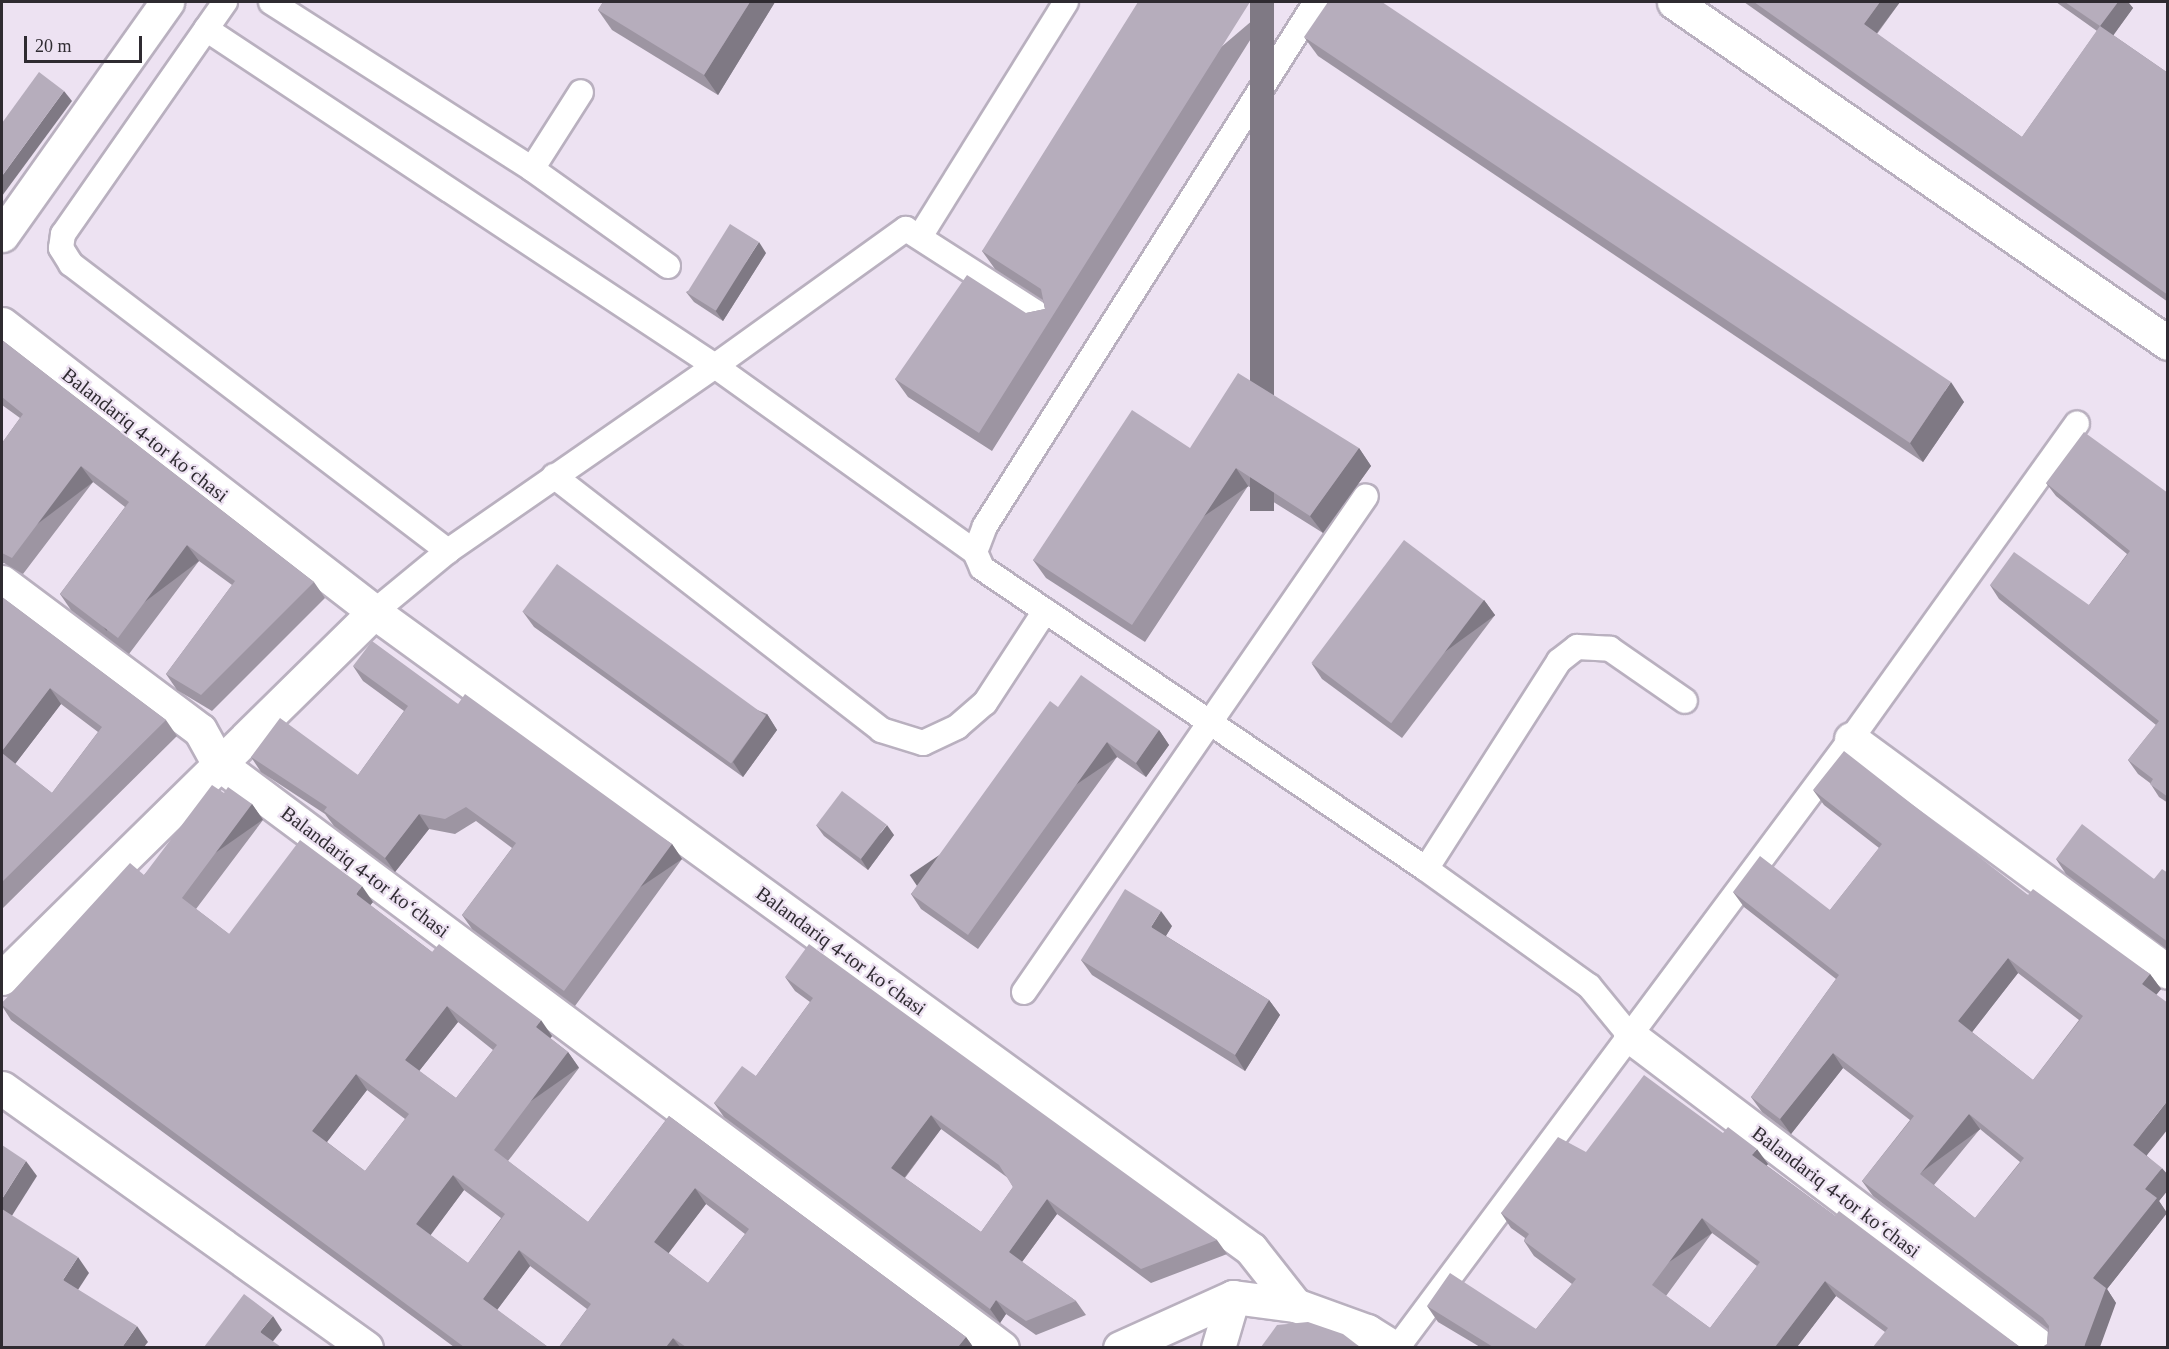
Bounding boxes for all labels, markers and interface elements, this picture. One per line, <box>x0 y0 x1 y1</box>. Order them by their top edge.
scale bar <box>27 24 146 62</box>
text: 20 m <box>35 36 72 56</box>
street label: Balandariq 4-tor koʻchasi <box>57 363 233 507</box>
street label: Balandariq 4-tor koʻchasi <box>276 801 454 943</box>
street label: Balandariq 4-tor koʻchasi <box>751 881 931 1021</box>
street label: Balandariq 4-tor koʻchasi <box>1747 1121 1925 1263</box>

